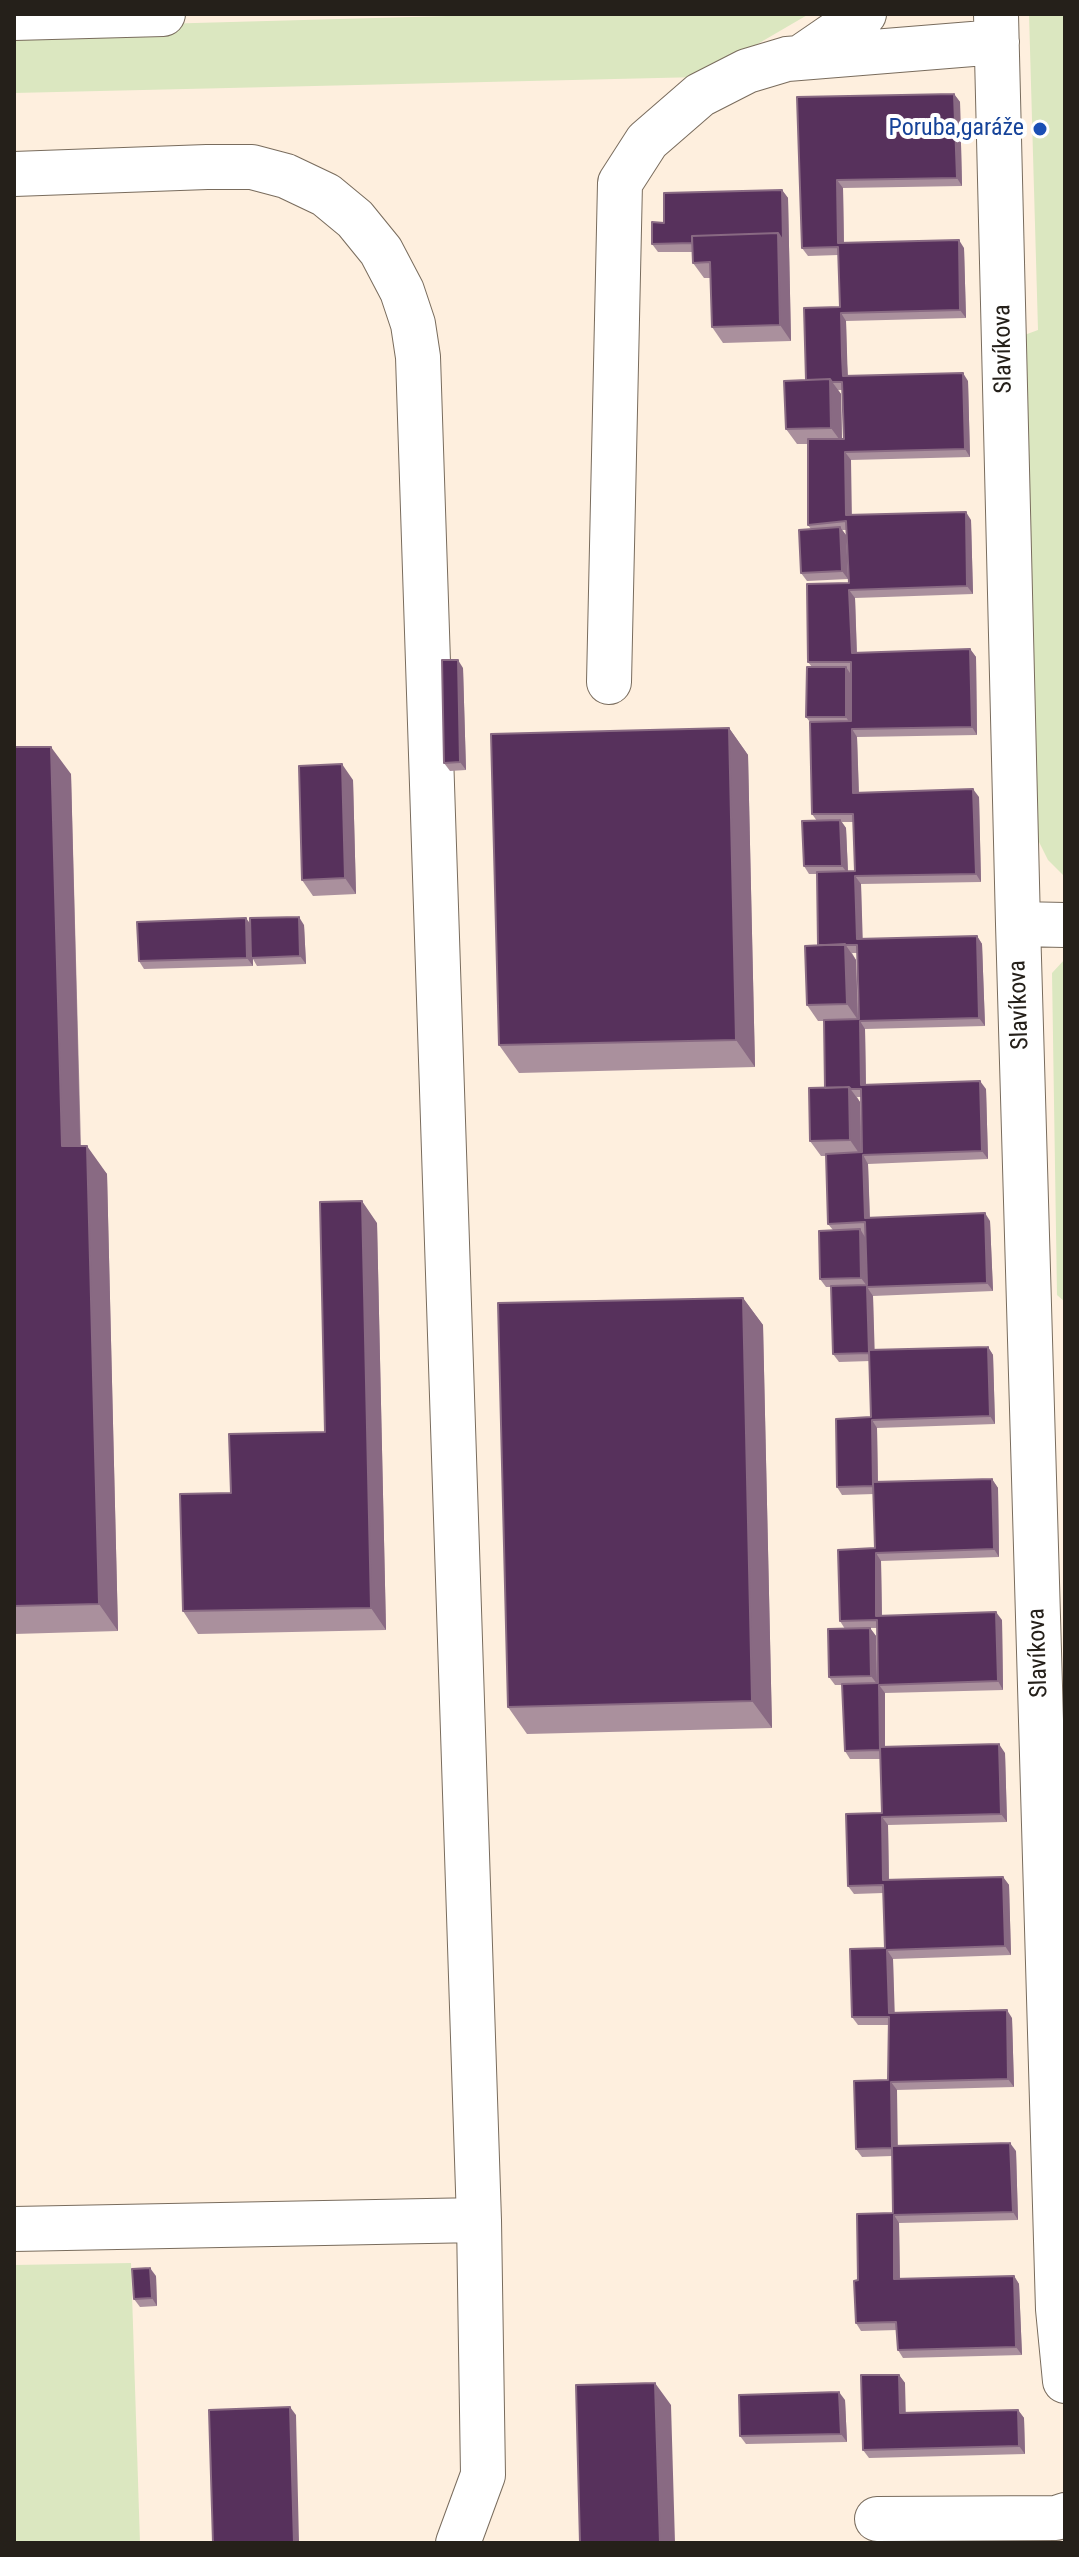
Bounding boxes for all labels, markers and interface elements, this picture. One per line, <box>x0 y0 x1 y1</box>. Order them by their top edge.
place label: Poruba,garáže <box>889 115 1024 143</box>
marker: Poruba,garáže <box>1031 120 1049 138</box>
street label: Slavíkova <box>989 304 1019 394</box>
street label: Slavíkova <box>1004 960 1036 1050</box>
street label: Slavíkova <box>1023 1608 1055 1698</box>

